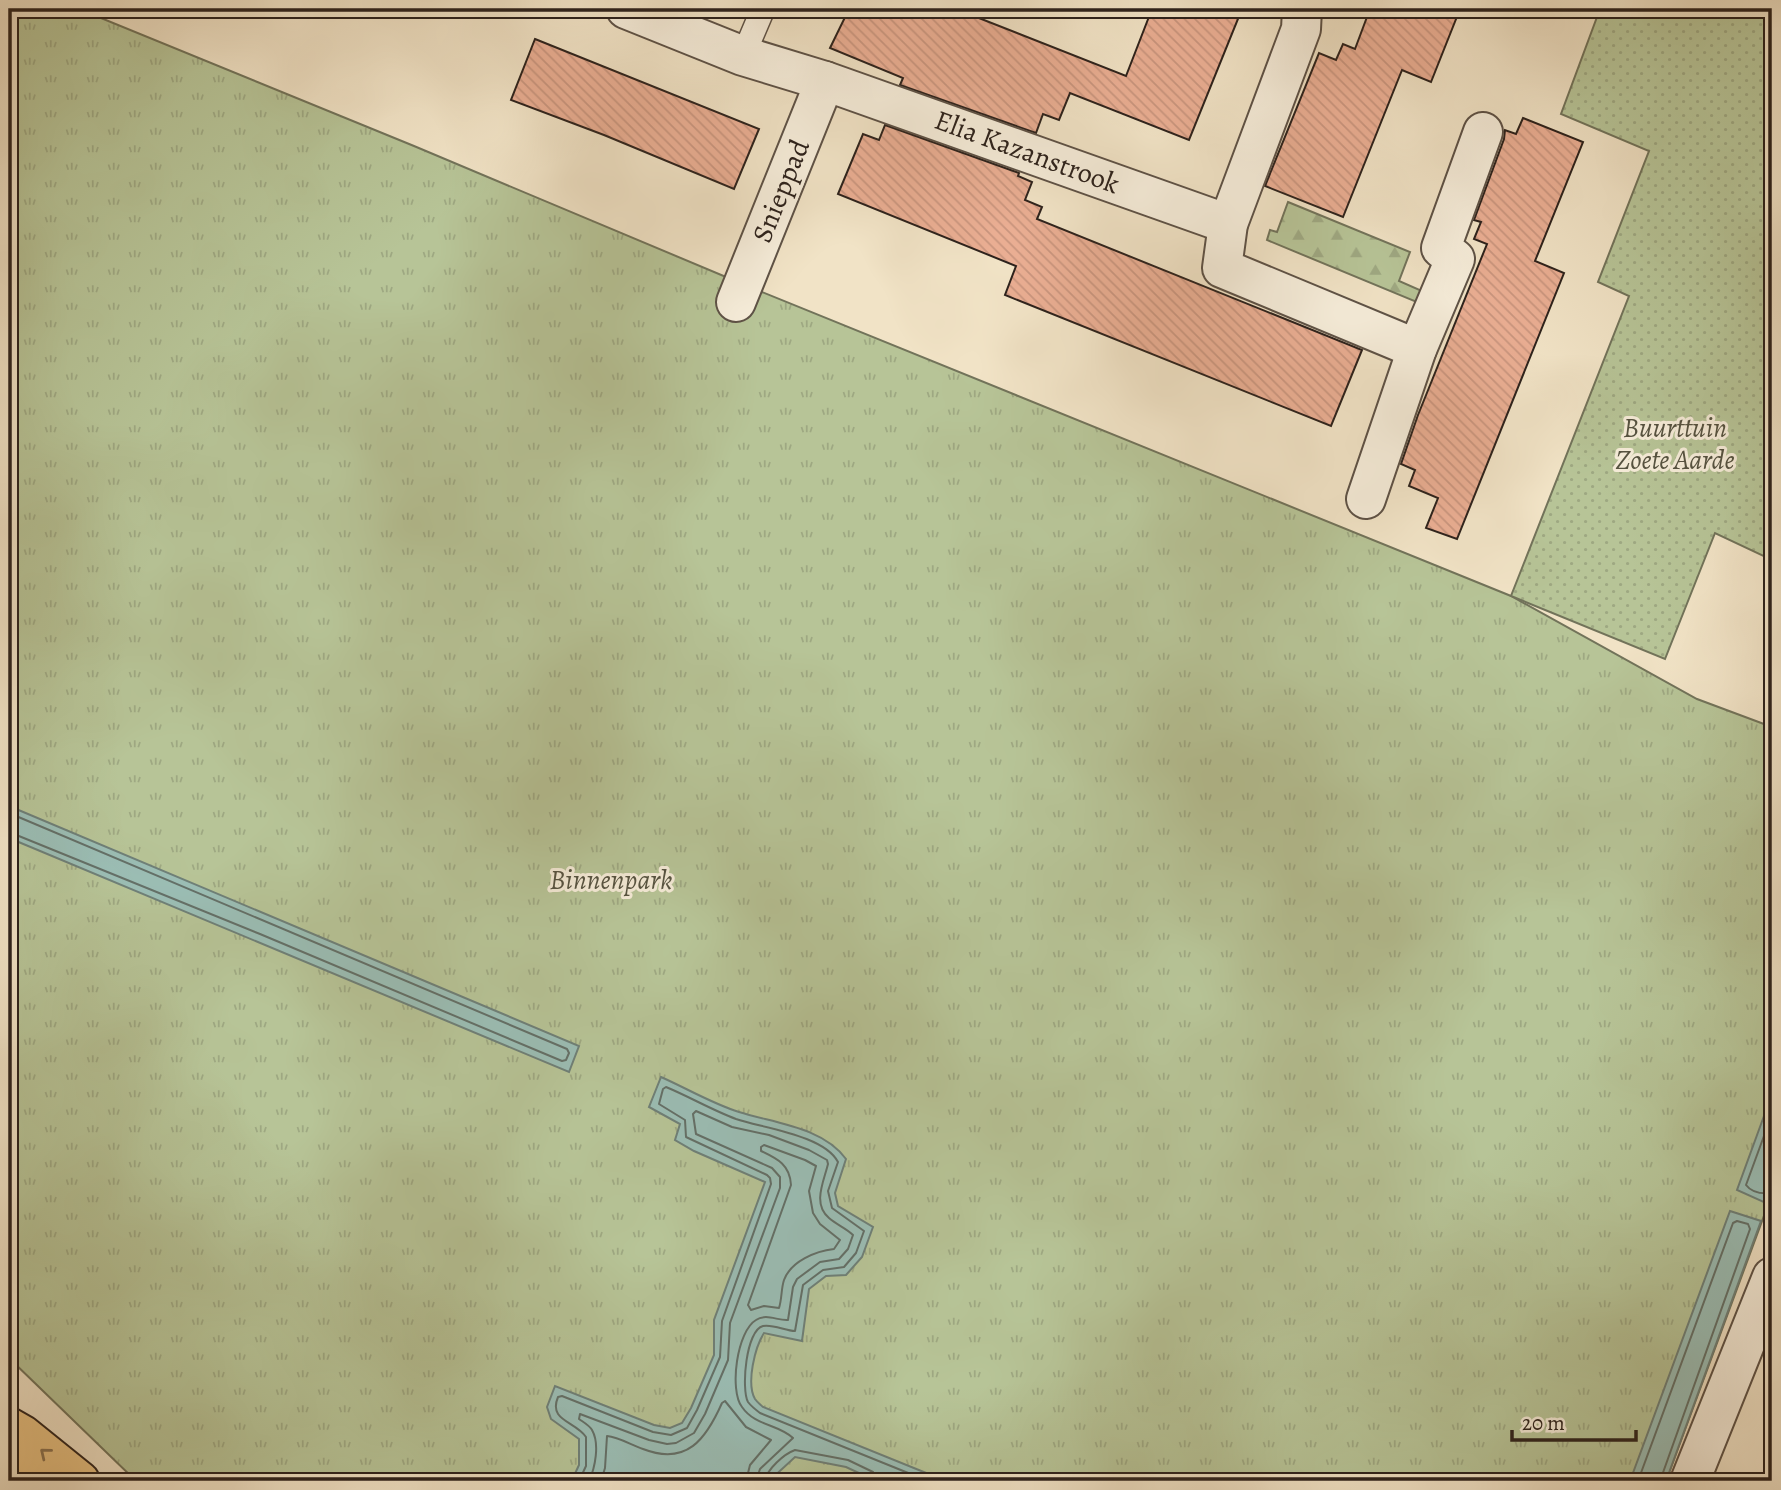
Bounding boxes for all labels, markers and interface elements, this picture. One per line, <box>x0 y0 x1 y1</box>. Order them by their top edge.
street label: Elia Kazanstrook <box>929 101 1125 203</box>
street label: Snieppad <box>743 133 819 248</box>
park label: Buurttuin Zoete Aarde <box>1615 409 1735 479</box>
park label: Binnenpark <box>550 861 672 899</box>
scale bar <box>1512 1399 1636 1443</box>
text: 20 m <box>1522 1409 1565 1437</box>
one-way arrow <box>40 1449 53 1461</box>

